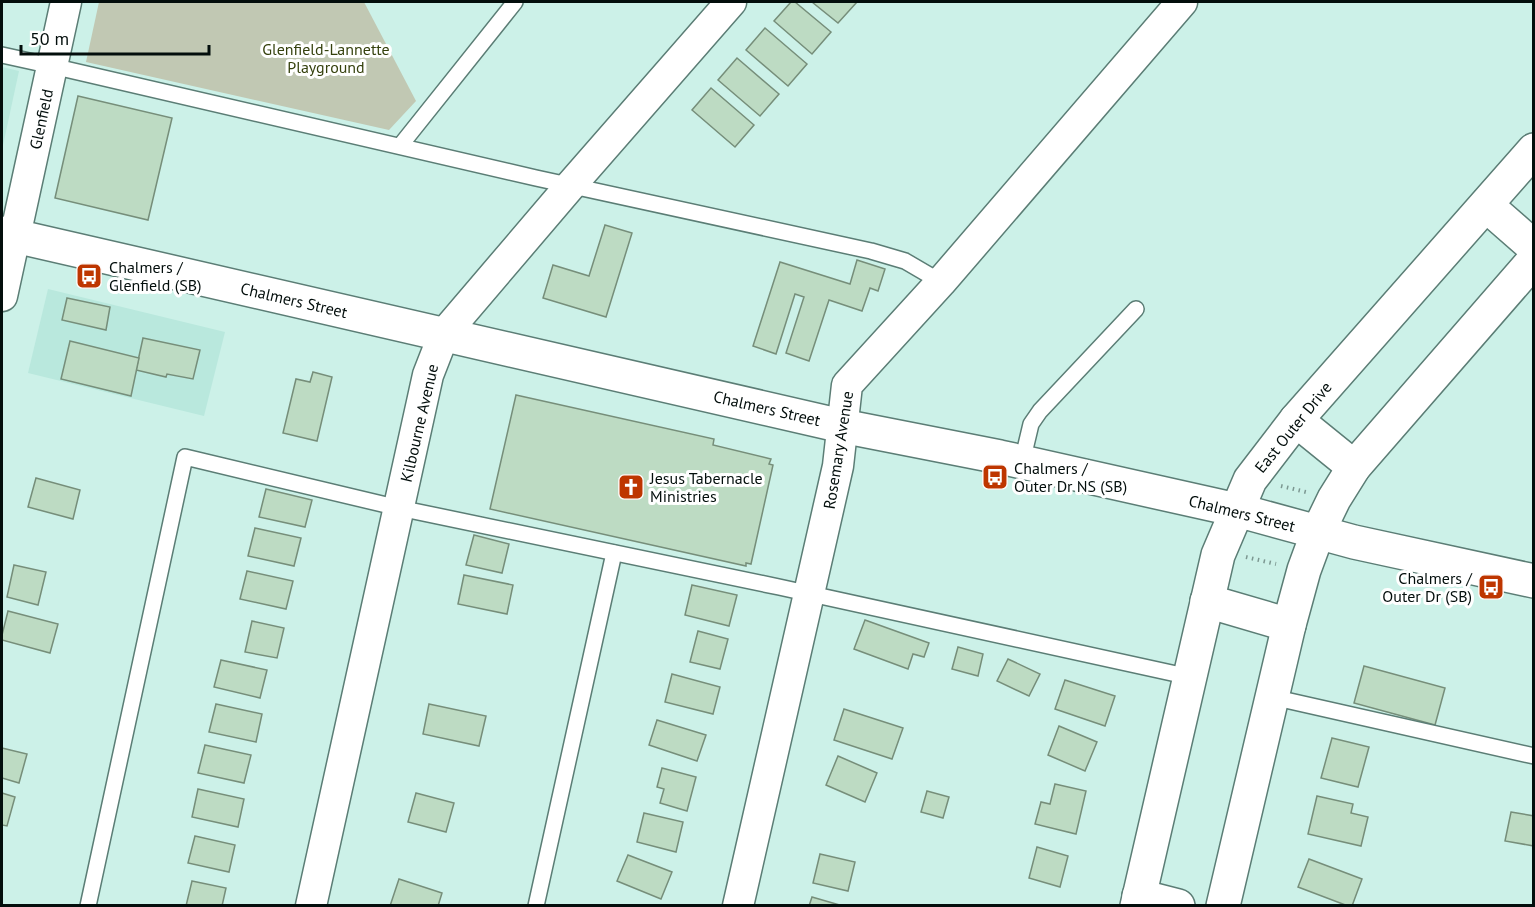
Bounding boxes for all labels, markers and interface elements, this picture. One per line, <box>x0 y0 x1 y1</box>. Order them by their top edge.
scale bar <box>21 18 208 56</box>
text: 50 m <box>30 27 69 50</box>
park label: Glenfield-Lannette Playground <box>262 39 390 77</box>
street label: Glenfield <box>25 87 57 151</box>
place label: Chalmers / Glenfield (SB) <box>109 257 201 295</box>
bus stop icon: Chalmers / Glenfield (SB) <box>74 261 104 291</box>
street label: Chalmers Street <box>239 278 350 322</box>
street label: Kilbourne Avenue <box>396 362 442 484</box>
street label: East Outer Drive <box>1250 377 1336 477</box>
street label: Chalmers Street <box>712 386 823 430</box>
street label: Rosemary Avenue <box>819 390 857 510</box>
place label: Chalmers / Outer Dr NS (SB) <box>1014 458 1127 496</box>
bus stop icon: Chalmers / Outer Dr NS (SB) <box>980 462 1010 492</box>
place label: Jesus Tabernacle Ministries <box>649 468 763 506</box>
church icon: Jesus Tabernacle Ministries <box>616 472 646 502</box>
street label: Chalmers Street <box>1187 490 1298 536</box>
place label: Chalmers / Outer Dr (SB) <box>1382 568 1473 606</box>
bus stop icon: Chalmers / Outer Dr (SB) <box>1476 572 1506 602</box>

